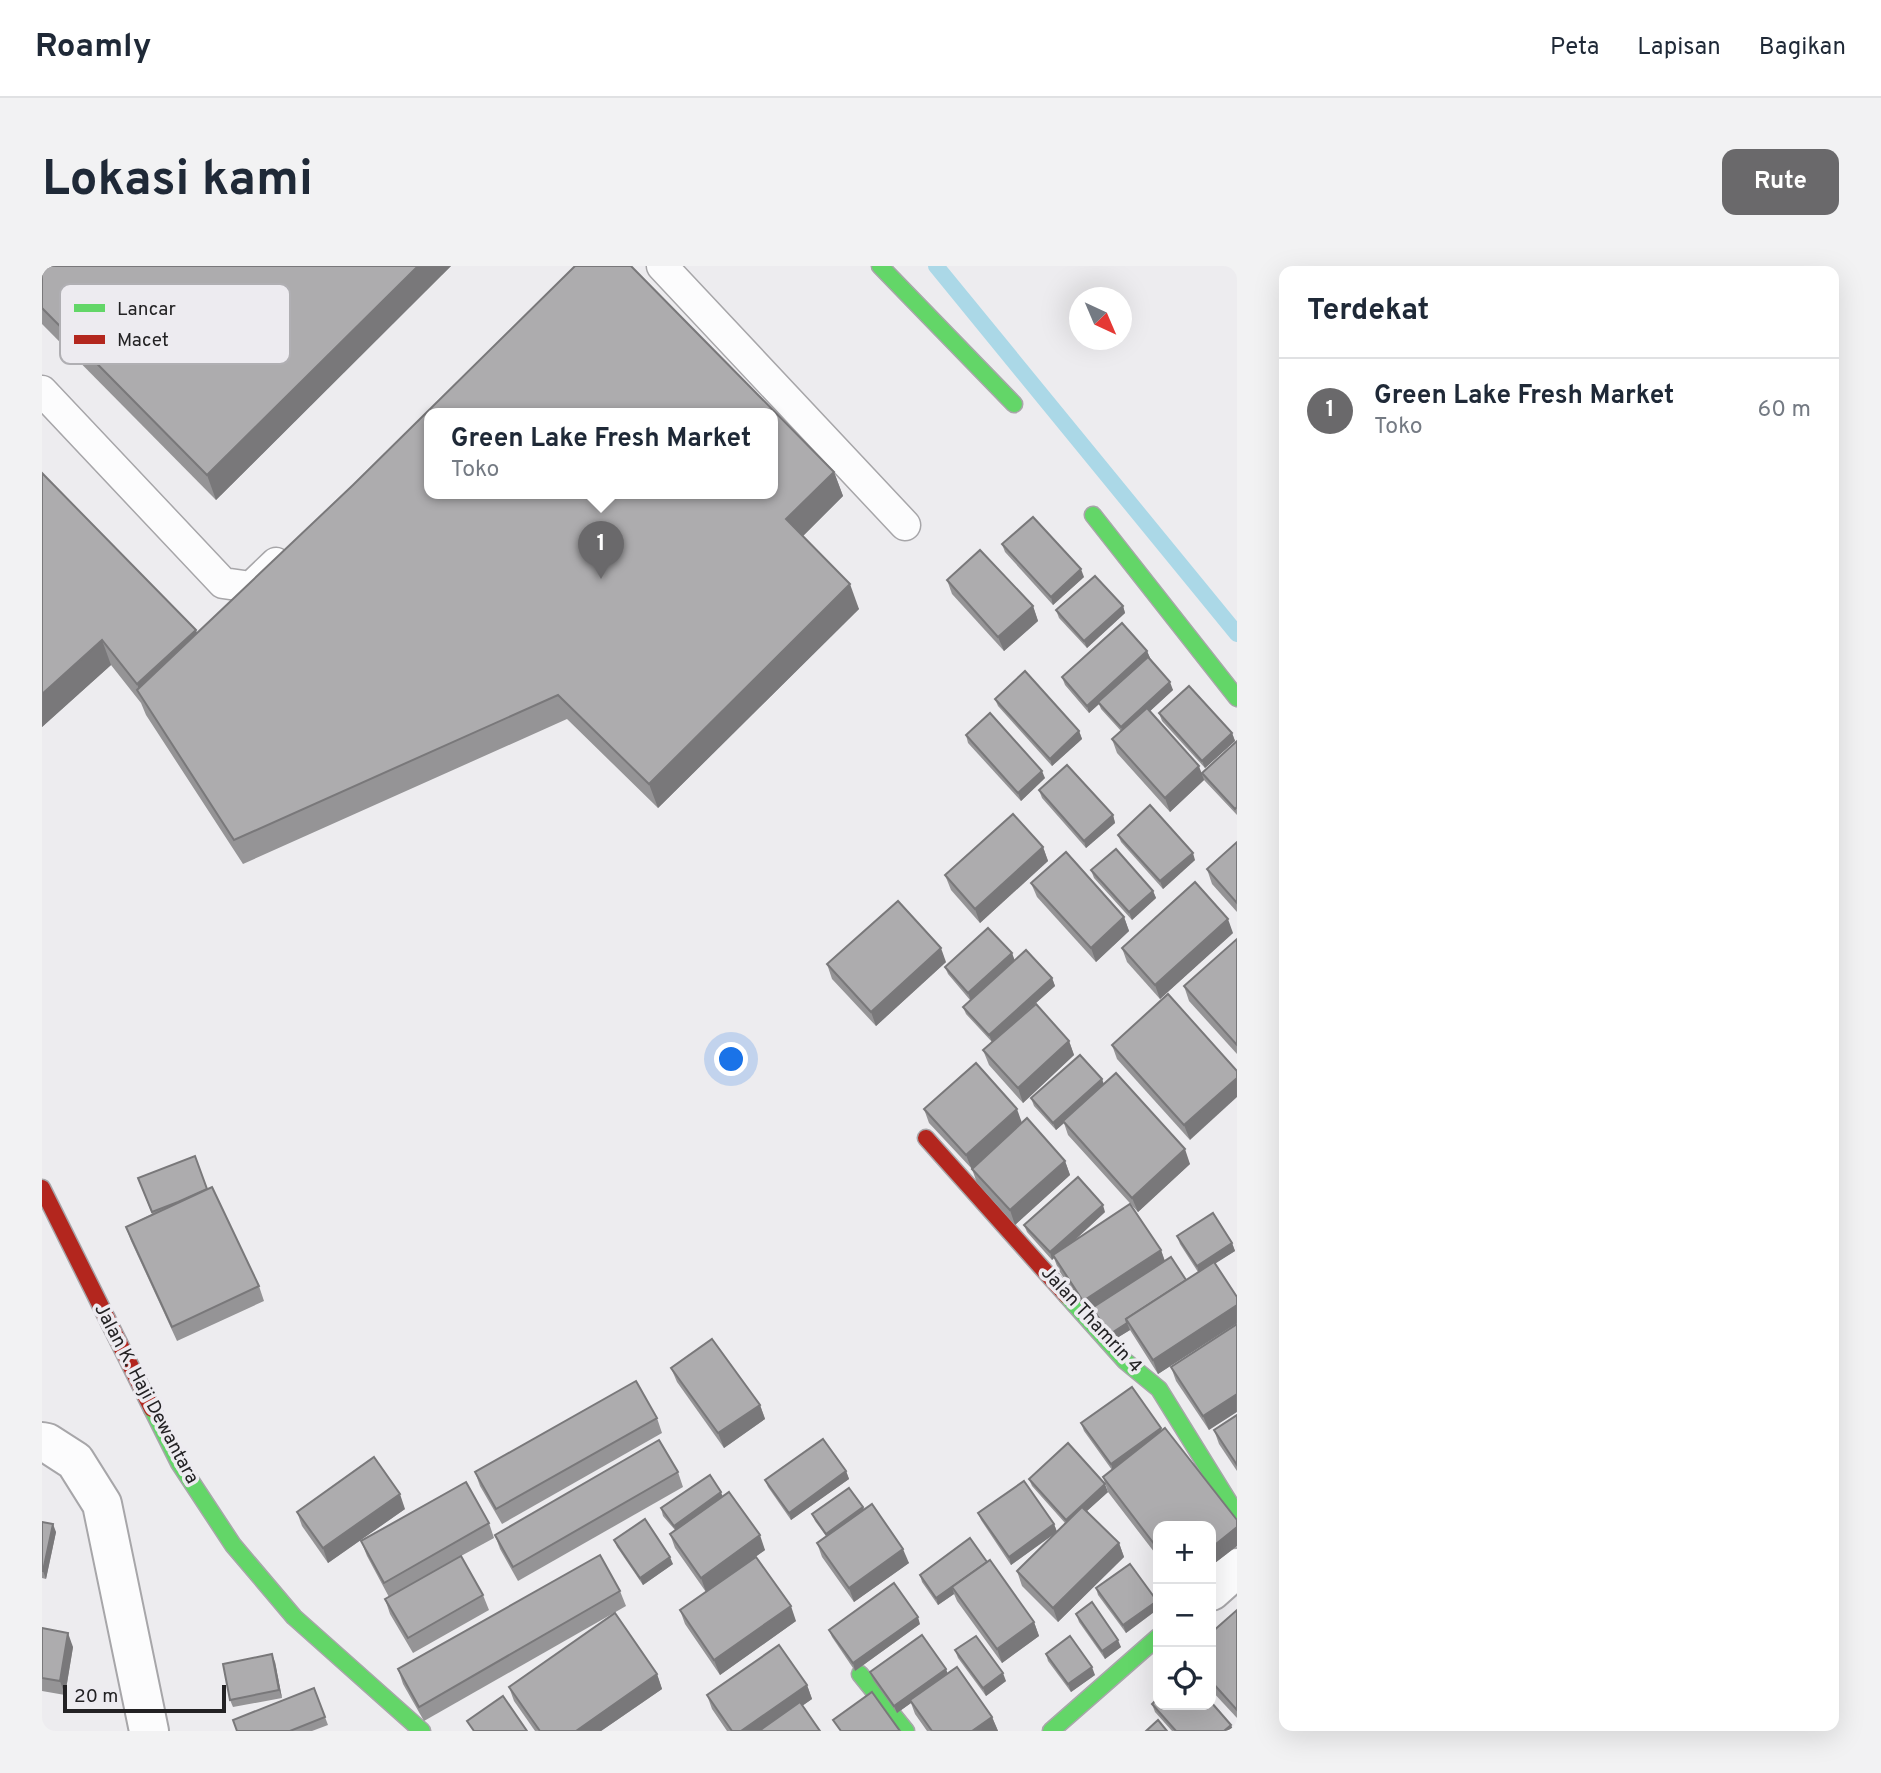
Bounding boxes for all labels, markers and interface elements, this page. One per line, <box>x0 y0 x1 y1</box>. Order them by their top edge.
text: Roamly <box>35 27 151 69</box>
text: Peta <box>1550 33 1599 63</box>
text: Lapisan <box>1637 33 1721 63</box>
text: Bagikan <box>1759 33 1846 63</box>
button: Rute <box>1722 149 1839 215</box>
text: Lokasi kami <box>42 151 313 213</box>
legend <box>60 284 290 364</box>
north arrow <box>1069 287 1132 350</box>
text: Terdekat <box>1307 293 1429 330</box>
text: Lancar <box>117 298 176 322</box>
text: Macet <box>117 329 169 353</box>
text: Green Lake Fresh Market <box>1374 380 1674 413</box>
text: 1 <box>1325 396 1335 425</box>
text: 60 m <box>1758 396 1811 425</box>
popup <box>424 408 778 499</box>
text: Toko <box>1374 413 1423 442</box>
text: Green Lake Fresh Market <box>451 423 751 456</box>
text: Toko <box>451 456 499 485</box>
pin: 1 <box>578 521 624 579</box>
your location <box>714 1042 748 1076</box>
street label: Jalan Thamrin 4 <box>1035 1262 1147 1378</box>
street label: Jalan K. Haji Dewantara <box>88 1300 204 1488</box>
map controls <box>1153 1521 1216 1710</box>
button: + <box>1153 1521 1216 1584</box>
button: − <box>1153 1584 1216 1647</box>
button: locate <box>1153 1647 1216 1710</box>
scale bar <box>63 1682 226 1714</box>
text: 20 m <box>74 1685 118 1709</box>

